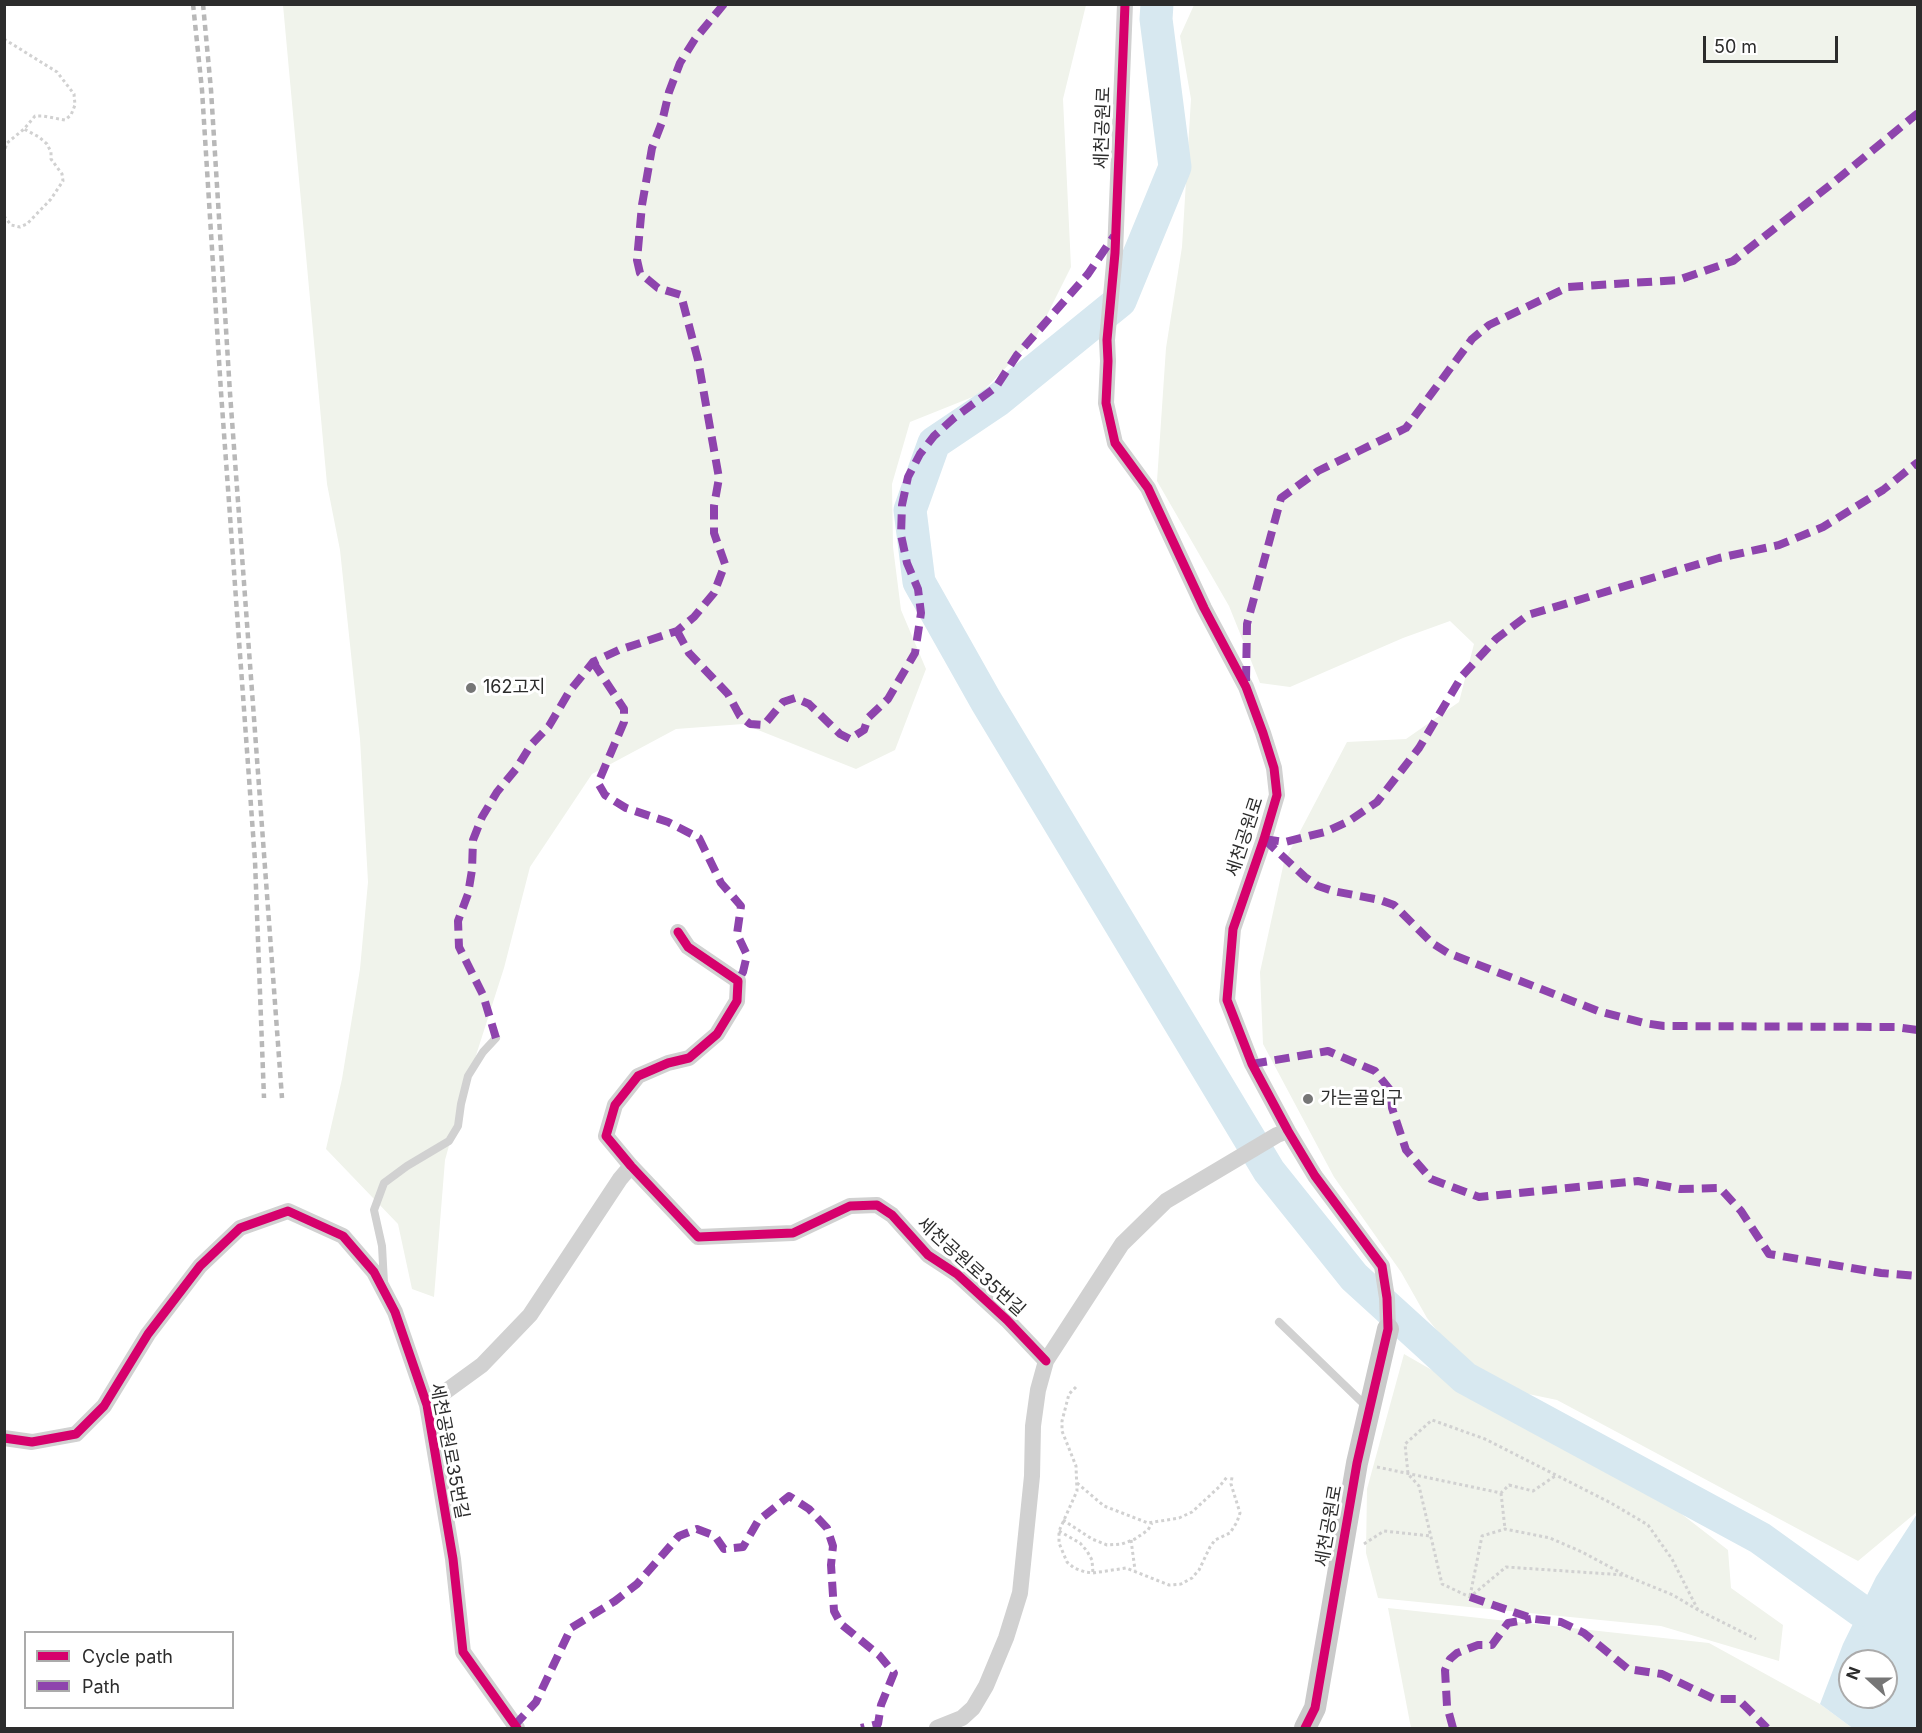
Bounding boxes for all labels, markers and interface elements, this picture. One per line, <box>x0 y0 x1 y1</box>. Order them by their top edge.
scale bar <box>1706 24 1841 62</box>
text: 50 m <box>1714 36 1757 57</box>
street label: 세천공원로 <box>1091 86 1115 170</box>
place label: 162고지 <box>483 677 546 699</box>
marker: 162고지 <box>464 681 478 695</box>
street label: 세천공원로 <box>1222 794 1268 880</box>
place label: 가는골입구 <box>1320 1088 1403 1110</box>
marker: 가는골입구 <box>1301 1092 1315 1106</box>
street label: 세천공원로35번길 <box>913 1213 1029 1321</box>
street label: 세천공원로35번길 <box>425 1381 473 1521</box>
street label: 세천공원로 <box>1311 1483 1347 1569</box>
legend <box>24 1631 234 1709</box>
text: Cycle path <box>82 1646 173 1667</box>
north arrow <box>1838 1649 1898 1709</box>
text: N <box>1842 1664 1865 1683</box>
text: Path <box>82 1676 120 1697</box>

